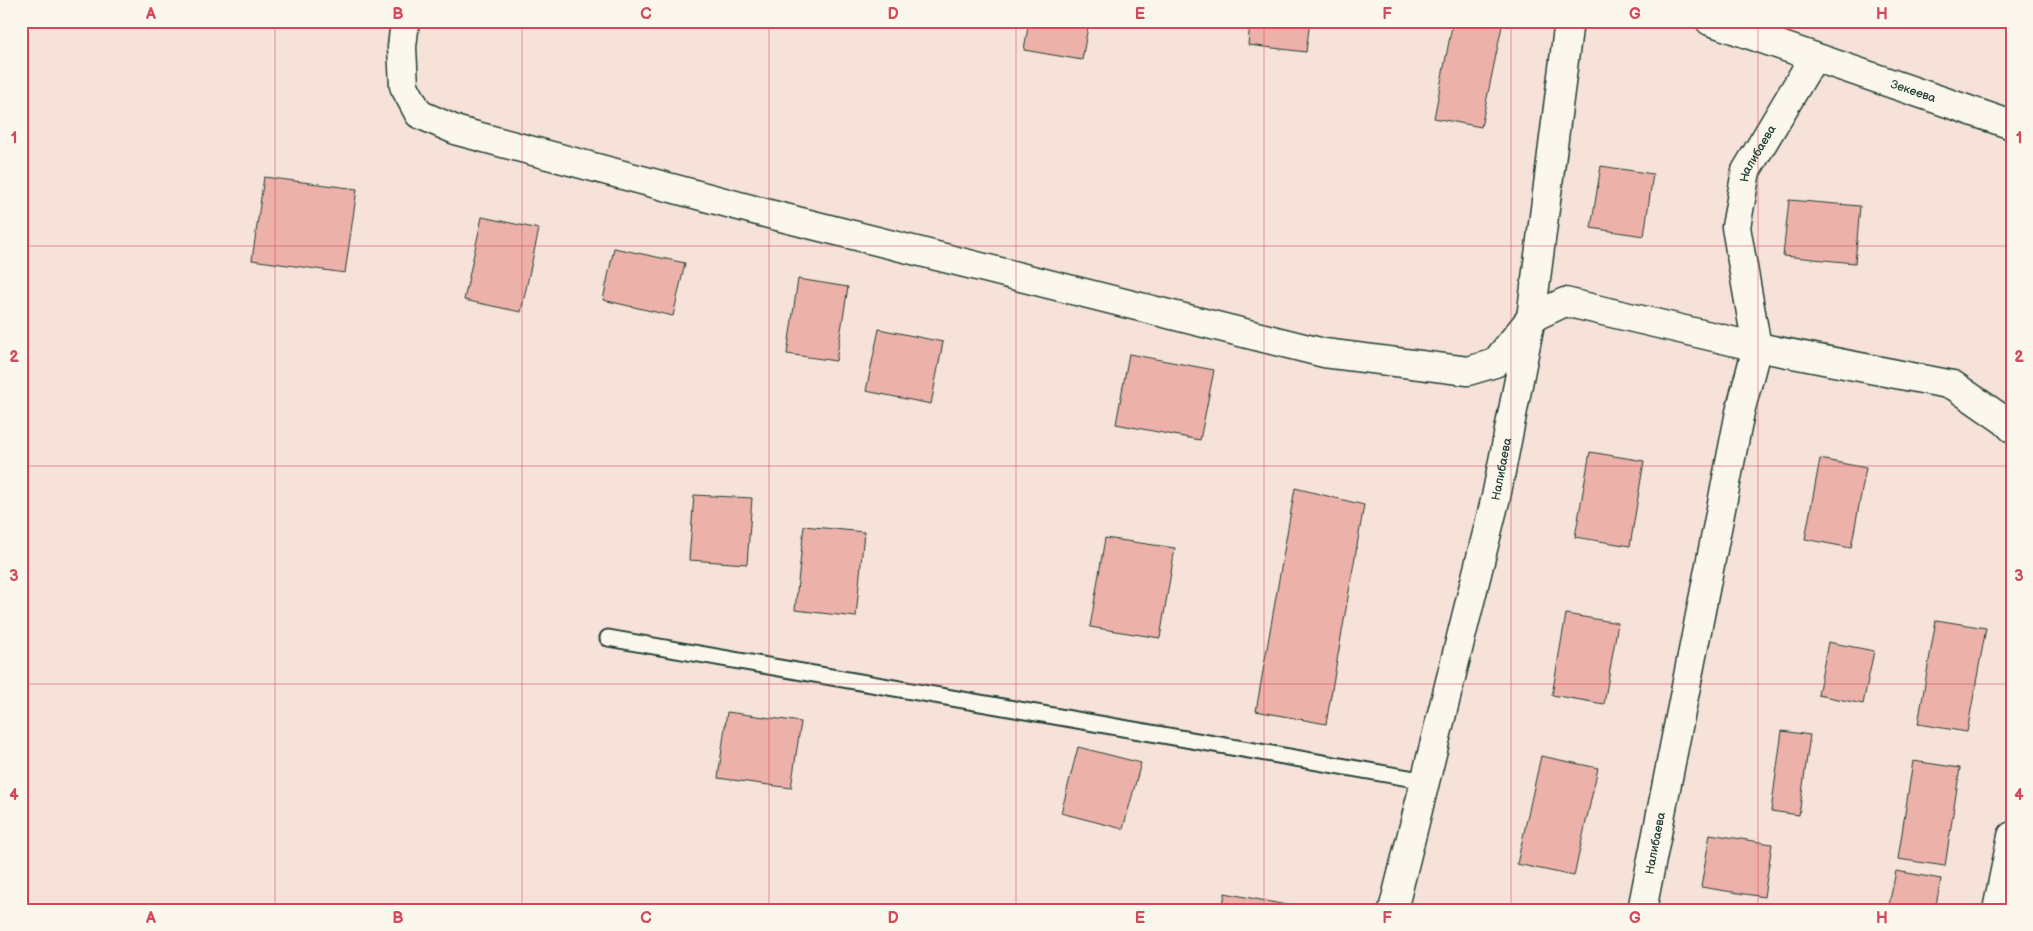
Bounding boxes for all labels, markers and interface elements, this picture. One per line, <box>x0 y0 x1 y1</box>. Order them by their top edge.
text: A <box>145 5 156 24</box>
text: B <box>392 5 404 24</box>
text: C <box>640 5 652 24</box>
text: D <box>887 5 899 24</box>
text: E <box>1135 5 1145 24</box>
text: F <box>1382 5 1392 24</box>
text: G <box>1629 5 1641 24</box>
text: H <box>1876 5 1888 24</box>
street label: Зекеева <box>1889 77 1938 106</box>
street label: Налибаева <box>1737 123 1780 183</box>
text: 1 <box>11 129 17 148</box>
text: 1 <box>2016 129 2022 148</box>
text: 2 <box>9 348 19 367</box>
text: 2 <box>2014 348 2024 367</box>
street label: Налибаева <box>1489 437 1515 502</box>
text: 3 <box>9 567 19 586</box>
text: 3 <box>2014 567 2024 586</box>
text: 4 <box>9 786 19 805</box>
text: 4 <box>2014 786 2024 805</box>
street label: Налибаева <box>1642 811 1669 876</box>
text: A <box>145 909 156 928</box>
text: B <box>392 909 404 928</box>
text: C <box>640 909 652 928</box>
text: D <box>887 909 899 928</box>
text: E <box>1135 909 1145 928</box>
text: F <box>1382 909 1392 928</box>
text: G <box>1629 909 1641 928</box>
text: H <box>1876 909 1888 928</box>

